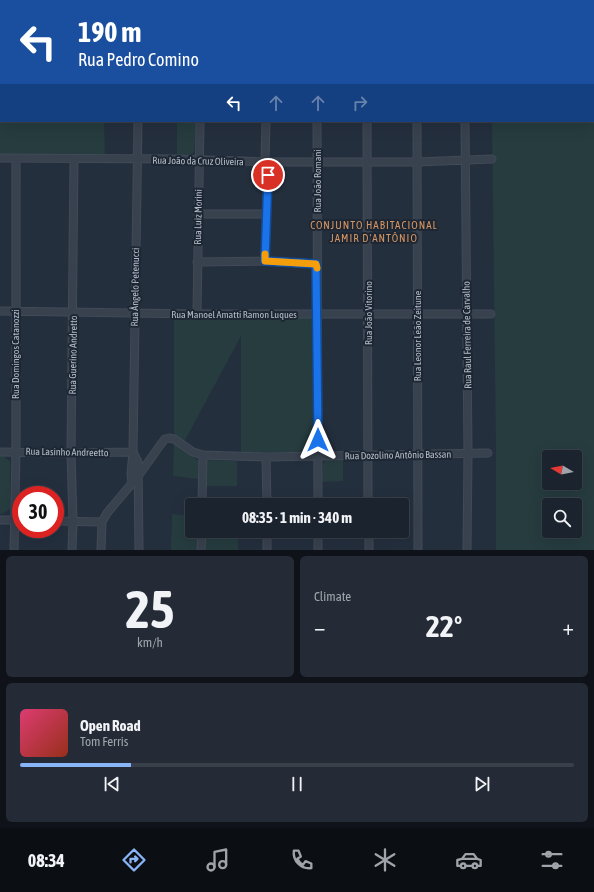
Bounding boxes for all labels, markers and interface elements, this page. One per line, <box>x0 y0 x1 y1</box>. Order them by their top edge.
icon: left <box>12 16 64 68</box>
text: 190 m <box>78 16 141 48</box>
text: Rua Pedro Comino <box>78 49 199 70</box>
icon: left <box>223 92 245 114</box>
icon: ahead <box>265 92 287 114</box>
icon: ahead <box>307 92 329 114</box>
icon: right <box>349 92 371 114</box>
street label: Rua João Romani <box>312 149 323 213</box>
street label: Rua João da Cruz Oliveira <box>152 155 244 167</box>
pin <box>251 158 285 192</box>
icon: arrive <box>257 164 279 186</box>
street label: Rua Luiz Morini <box>192 189 204 245</box>
district label: CONJUNTO HABITACIONAL JAMIR D'ANTÔNIO <box>310 219 438 244</box>
street label: Rua Ângelo Petenucci <box>129 247 141 327</box>
street label: Rua João Vitorino <box>363 281 374 345</box>
street label: Rua Raul Ferreira de Carvalho <box>461 281 473 389</box>
street label: Rua Leonor Leão Zeitune <box>412 290 423 381</box>
street label: Rua Domingos Catanozzi <box>10 309 21 399</box>
street label: Rua Manoel Amatti Ramon Luques <box>171 309 297 320</box>
street label: Rua Guerino Andretto <box>67 315 79 395</box>
position arrow <box>297 419 339 461</box>
street label: Rua Lasinho Andreetto <box>26 446 109 458</box>
street label: Rua Dozolino Antônio Bassan <box>345 449 451 461</box>
north arrow <box>542 450 582 490</box>
map controls <box>542 450 582 538</box>
speed limit sign: 30 <box>12 486 64 538</box>
button: search <box>542 498 582 538</box>
text: 08:35 · 1 min · 340 m <box>242 509 352 526</box>
text: 25 <box>126 579 174 639</box>
text: Climate <box>314 589 351 604</box>
text: 22° <box>426 609 462 643</box>
text: − <box>314 614 325 640</box>
text: + <box>563 614 574 640</box>
text: km/h <box>137 635 163 650</box>
text: Open Road <box>80 717 141 734</box>
text: Tom Ferris <box>80 734 128 749</box>
icon: previous <box>101 773 123 795</box>
icon: pause <box>286 773 308 795</box>
icon: next <box>471 773 493 795</box>
icon: directions <box>120 846 148 874</box>
icon: music <box>204 846 232 874</box>
icon: phone <box>288 846 316 874</box>
icon: climate <box>371 846 399 874</box>
icon: car <box>455 846 483 874</box>
icon: filters <box>538 846 566 874</box>
text: 08:34 <box>28 850 65 871</box>

